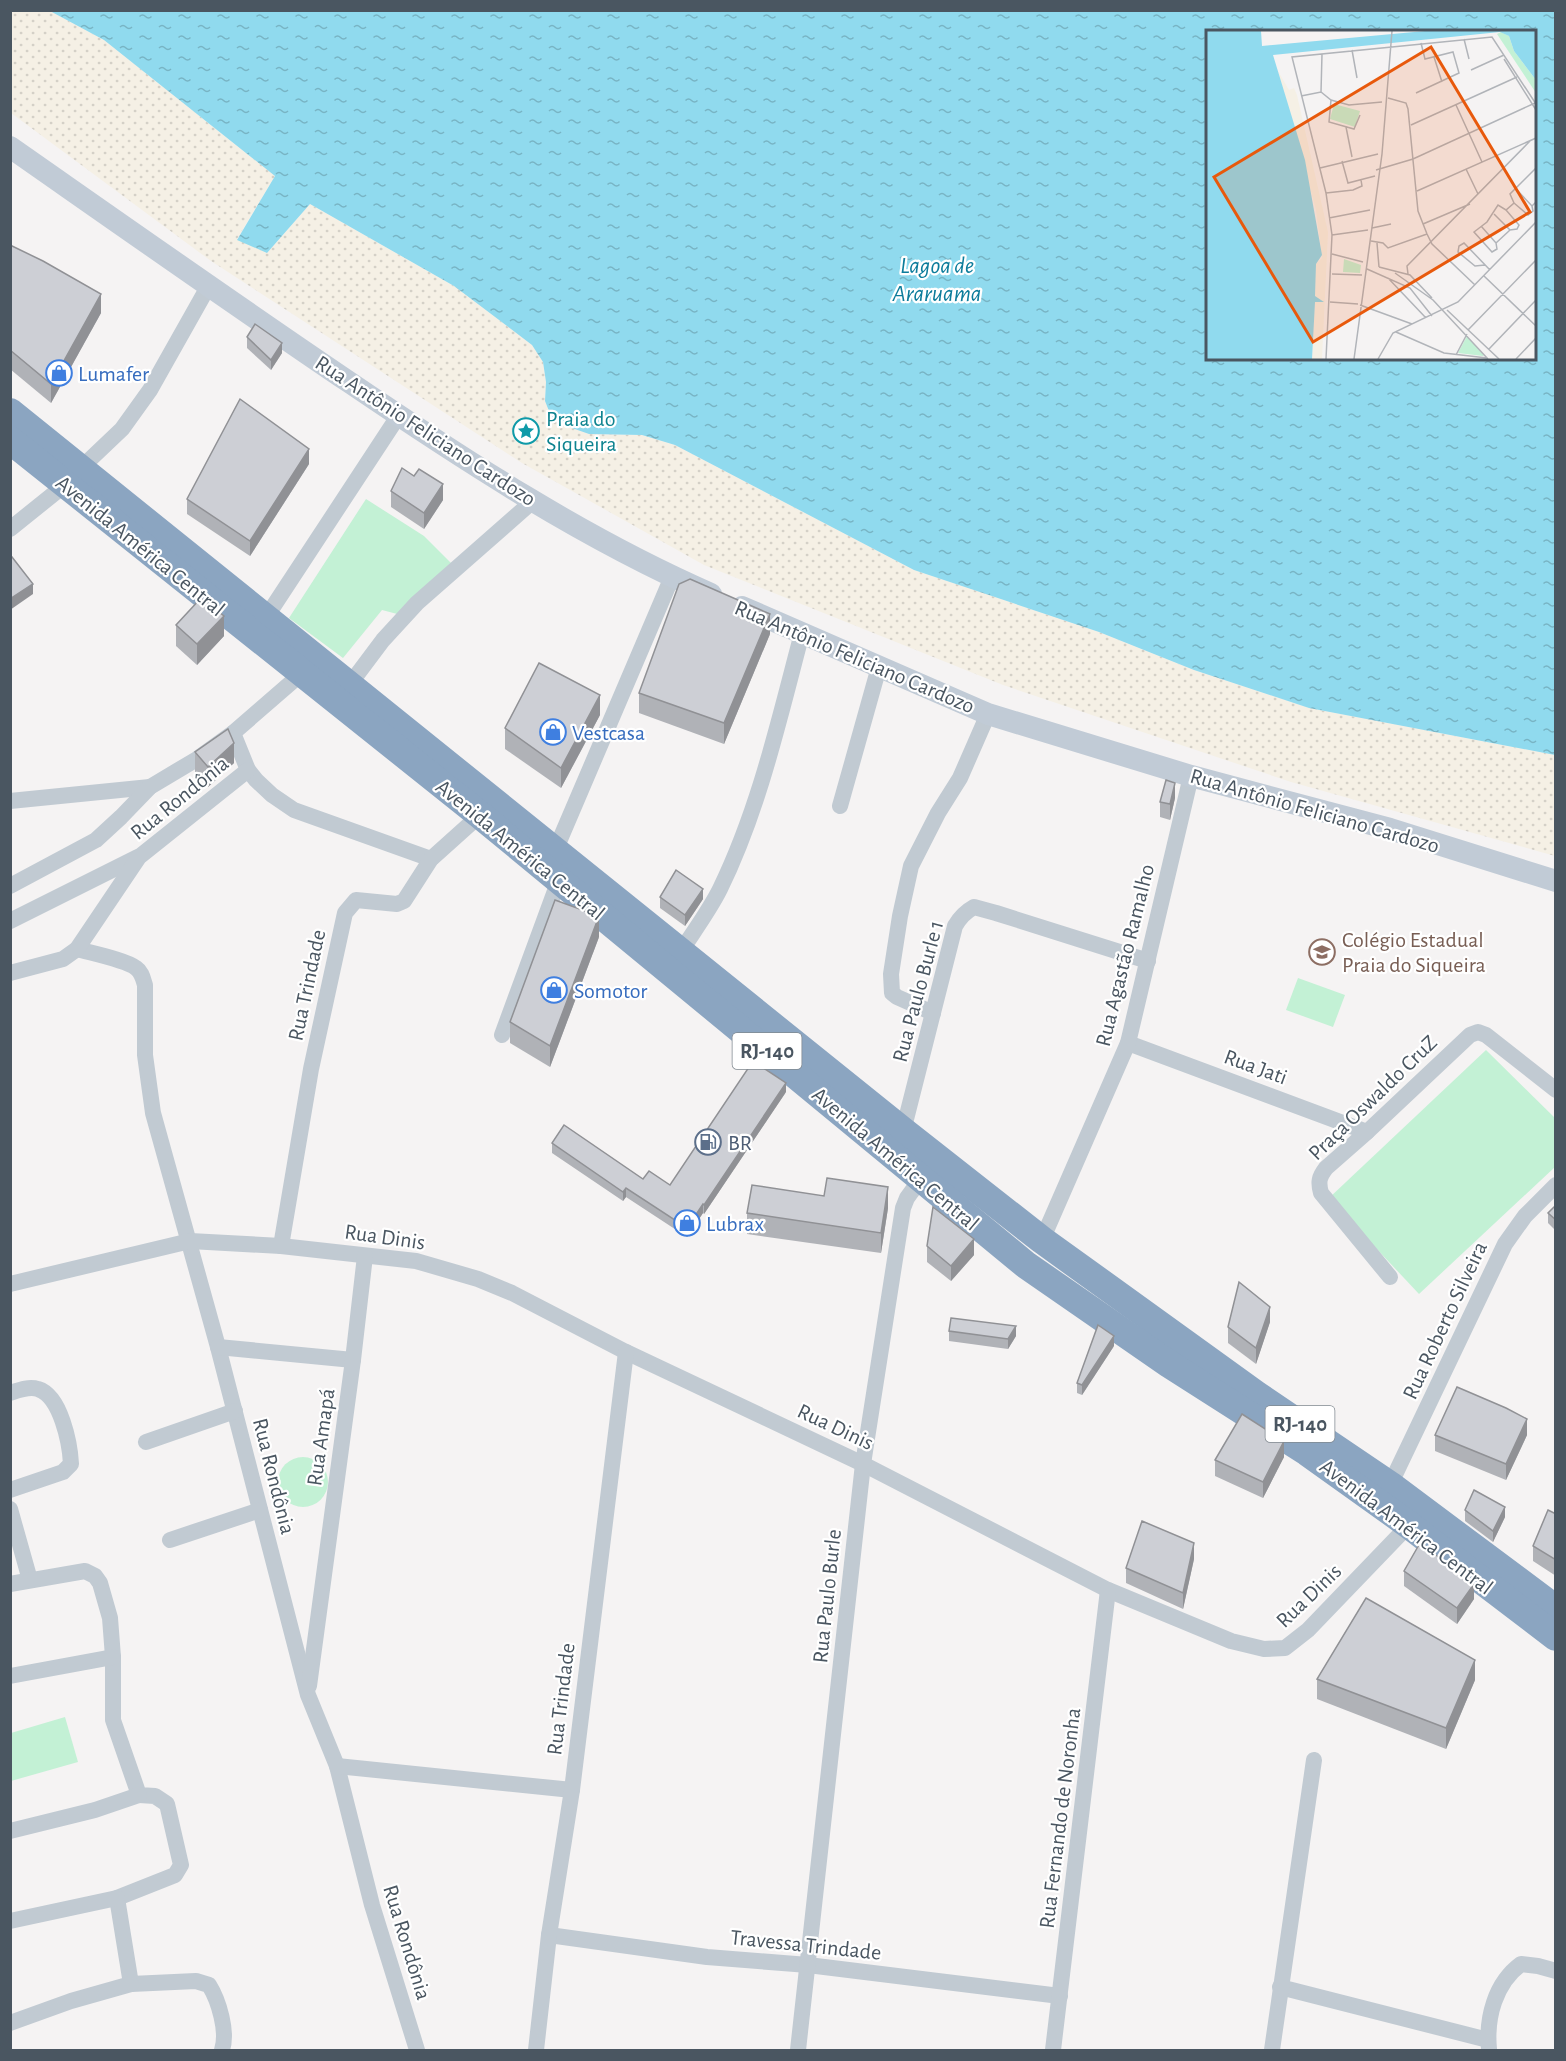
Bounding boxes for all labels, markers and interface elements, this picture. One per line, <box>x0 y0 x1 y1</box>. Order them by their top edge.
inset map <box>1206 30 1536 360</box>
water label: Lagoa de Araruama <box>892 254 981 306</box>
street label: Rua Antônio Feliciano Cardozo <box>311 351 540 510</box>
shop icon: Lumafer <box>44 358 74 388</box>
place label: Lumafer <box>78 363 149 385</box>
place label: Praia do Siqueira <box>546 408 617 455</box>
place icon: Praia do Siqueira <box>511 416 541 446</box>
street label: Avenida América Central <box>52 471 229 620</box>
street label: Rua Antônio Feliciano Cardozo <box>732 596 978 717</box>
shop icon: Vestcasa <box>538 717 568 747</box>
place label: Vestcasa <box>572 722 645 744</box>
street label: Rua Rondônia <box>126 752 233 844</box>
street label: Rua Antônio Feliciano Cardozo <box>1188 765 1442 857</box>
street label: Avenida América Central <box>432 775 609 924</box>
street label: Rua Agastão Ramalho <box>1092 862 1158 1049</box>
street label: Rua Paulo Burle 1 <box>888 918 947 1064</box>
street label: Rua Trindade <box>284 928 329 1043</box>
place label: Colégio Estadual Praia do Siqueira <box>1342 929 1486 976</box>
school or university icon: Colégio Estadual Praia do Siqueira <box>1307 937 1337 967</box>
shop icon: Somotor <box>539 975 569 1005</box>
place label: Somotor <box>574 980 647 1002</box>
street label: Praça Oswaldo CruZ <box>1304 1031 1441 1164</box>
road number: RJ-140 <box>732 1033 801 1069</box>
street label: Rua Jati <box>1221 1045 1290 1089</box>
street label: Avenida América Central <box>808 1083 983 1235</box>
fuel station icon: BR <box>693 1127 723 1157</box>
place label: BR <box>728 1132 752 1154</box>
shop icon: Lubrax <box>672 1208 702 1238</box>
place label: Lubrax <box>706 1213 764 1235</box>
street label: Rua Dinis <box>343 1220 427 1254</box>
street label: Rua Roberto Silveira <box>1399 1238 1491 1403</box>
street label: Rua Amapá <box>303 1387 339 1487</box>
street label: Rua Dinis <box>794 1400 877 1454</box>
road number: RJ-140 <box>1266 1406 1334 1442</box>
street label: Rua Rondônia <box>249 1416 299 1537</box>
street label: Avenida América Central <box>1316 1455 1497 1599</box>
street label: Rua Paulo Burle <box>809 1528 845 1664</box>
street label: Rua Dinis <box>1272 1560 1346 1632</box>
street label: Rua Trindade <box>543 1642 579 1757</box>
street label: Rua Fernando de Noronha <box>1036 1706 1084 1930</box>
street label: Rua Rondônia <box>379 1882 435 2002</box>
street label: Travessa Trindade <box>729 1926 882 1964</box>

